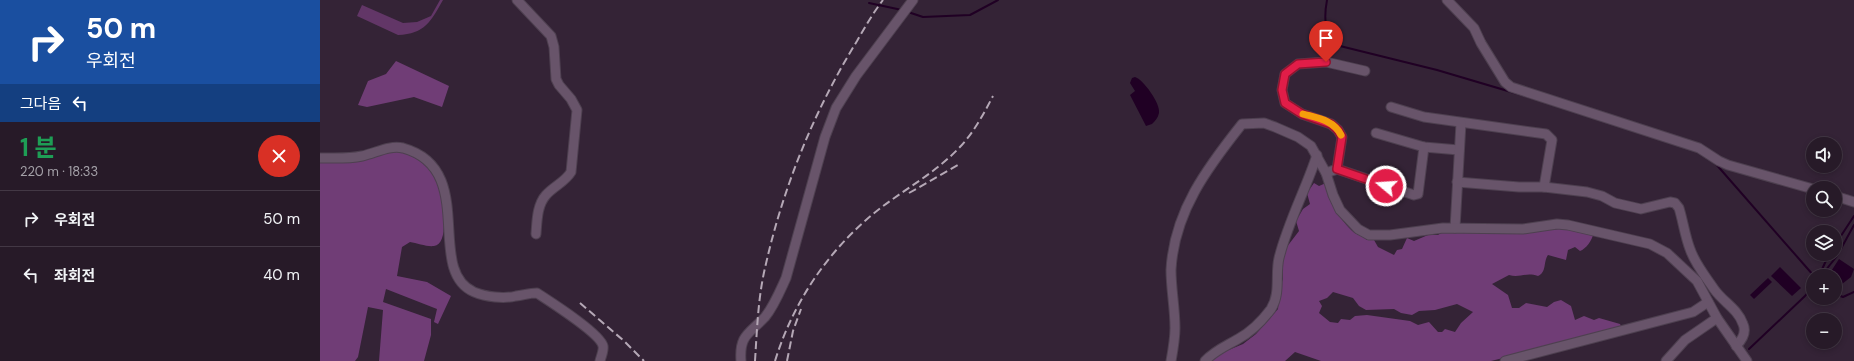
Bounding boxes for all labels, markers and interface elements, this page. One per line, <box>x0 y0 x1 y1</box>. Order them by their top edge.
text: 50 m <box>86 10 156 47</box>
icon: right <box>20 16 72 68</box>
pin <box>1309 21 1343 62</box>
icon: arrive <box>1315 27 1337 49</box>
text: 우회전 <box>86 49 136 73</box>
icon: left <box>69 92 91 114</box>
text: 그다음 <box>20 94 61 114</box>
text: 1 분 <box>20 132 56 163</box>
button: close <box>258 135 300 177</box>
map controls <box>1806 137 1842 349</box>
button: sound <box>1806 137 1842 173</box>
text: 220 m · 18:33 <box>20 163 98 180</box>
position arrow <box>1365 165 1407 207</box>
button: search <box>1806 181 1842 217</box>
icon: right <box>20 208 42 230</box>
text: 50 m <box>263 209 300 229</box>
text: 우회전 <box>54 210 95 230</box>
button: layers <box>1806 225 1842 261</box>
icon: left <box>20 264 42 286</box>
text: 40 m <box>263 265 300 285</box>
text: 좌회전 <box>54 266 95 286</box>
button: + <box>1806 269 1842 305</box>
button: − <box>1806 313 1842 349</box>

